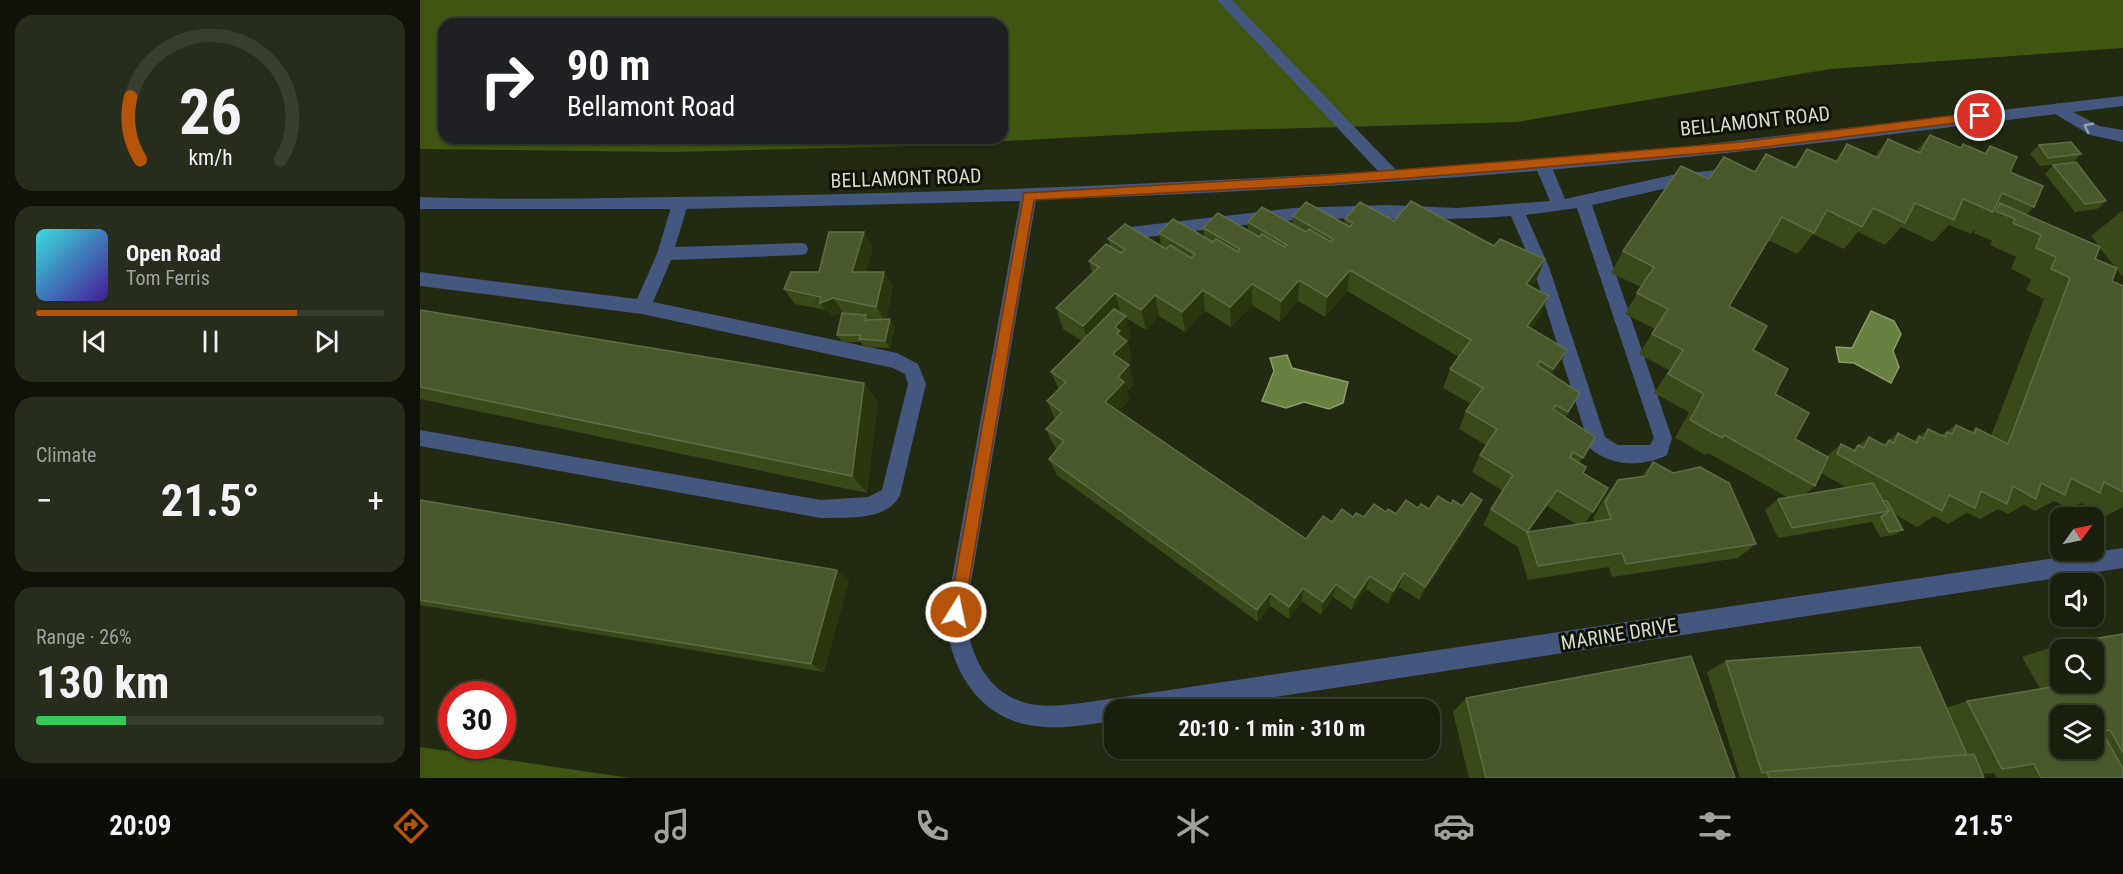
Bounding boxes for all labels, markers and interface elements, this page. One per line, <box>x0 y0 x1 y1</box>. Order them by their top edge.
text: 90 m <box>567 41 650 90</box>
icon: right <box>468 42 546 120</box>
text: 26 <box>178 76 242 149</box>
pin <box>1954 90 2005 141</box>
text: Bellamont Road <box>567 91 735 123</box>
icon: arrive <box>1963 99 1996 132</box>
street label: BELLAMONT ROAD <box>1679 101 1831 141</box>
one-way arrow <box>2083 123 2094 135</box>
text: km/h <box>188 145 232 170</box>
street label: BELLAMONT ROAD <box>830 163 982 193</box>
text: Open Road <box>126 241 221 266</box>
text: Tom Ferris <box>126 266 210 290</box>
icon: previous <box>78 325 111 358</box>
icon: pause <box>194 325 227 358</box>
icon: next <box>310 325 343 358</box>
text: Climate <box>36 443 96 467</box>
text: 21.5° <box>161 474 259 527</box>
text: − <box>36 481 53 520</box>
text: + <box>368 481 384 520</box>
north arrow <box>2050 507 2104 561</box>
map controls <box>2050 507 2104 759</box>
button: sound <box>2050 573 2104 627</box>
position arrow <box>924 580 988 644</box>
street label: MARINE DRIVE <box>1559 613 1679 655</box>
text: Range · 26% <box>36 625 132 649</box>
button: search <box>2050 639 2104 693</box>
text: 130 km <box>36 656 169 709</box>
speed limit sign: 30 <box>438 681 516 759</box>
button: layers <box>2050 705 2104 759</box>
text: 20:10 · 1 min · 310 m <box>1179 716 1365 741</box>
icon: directions <box>390 805 432 847</box>
icon: music <box>651 805 693 847</box>
icon: phone <box>911 805 953 847</box>
icon: climate <box>1172 805 1214 847</box>
icon: car <box>1433 805 1475 847</box>
icon: filters <box>1694 805 1736 847</box>
text: 20:09 <box>109 810 171 842</box>
text: 21.5° <box>1954 810 2014 842</box>

